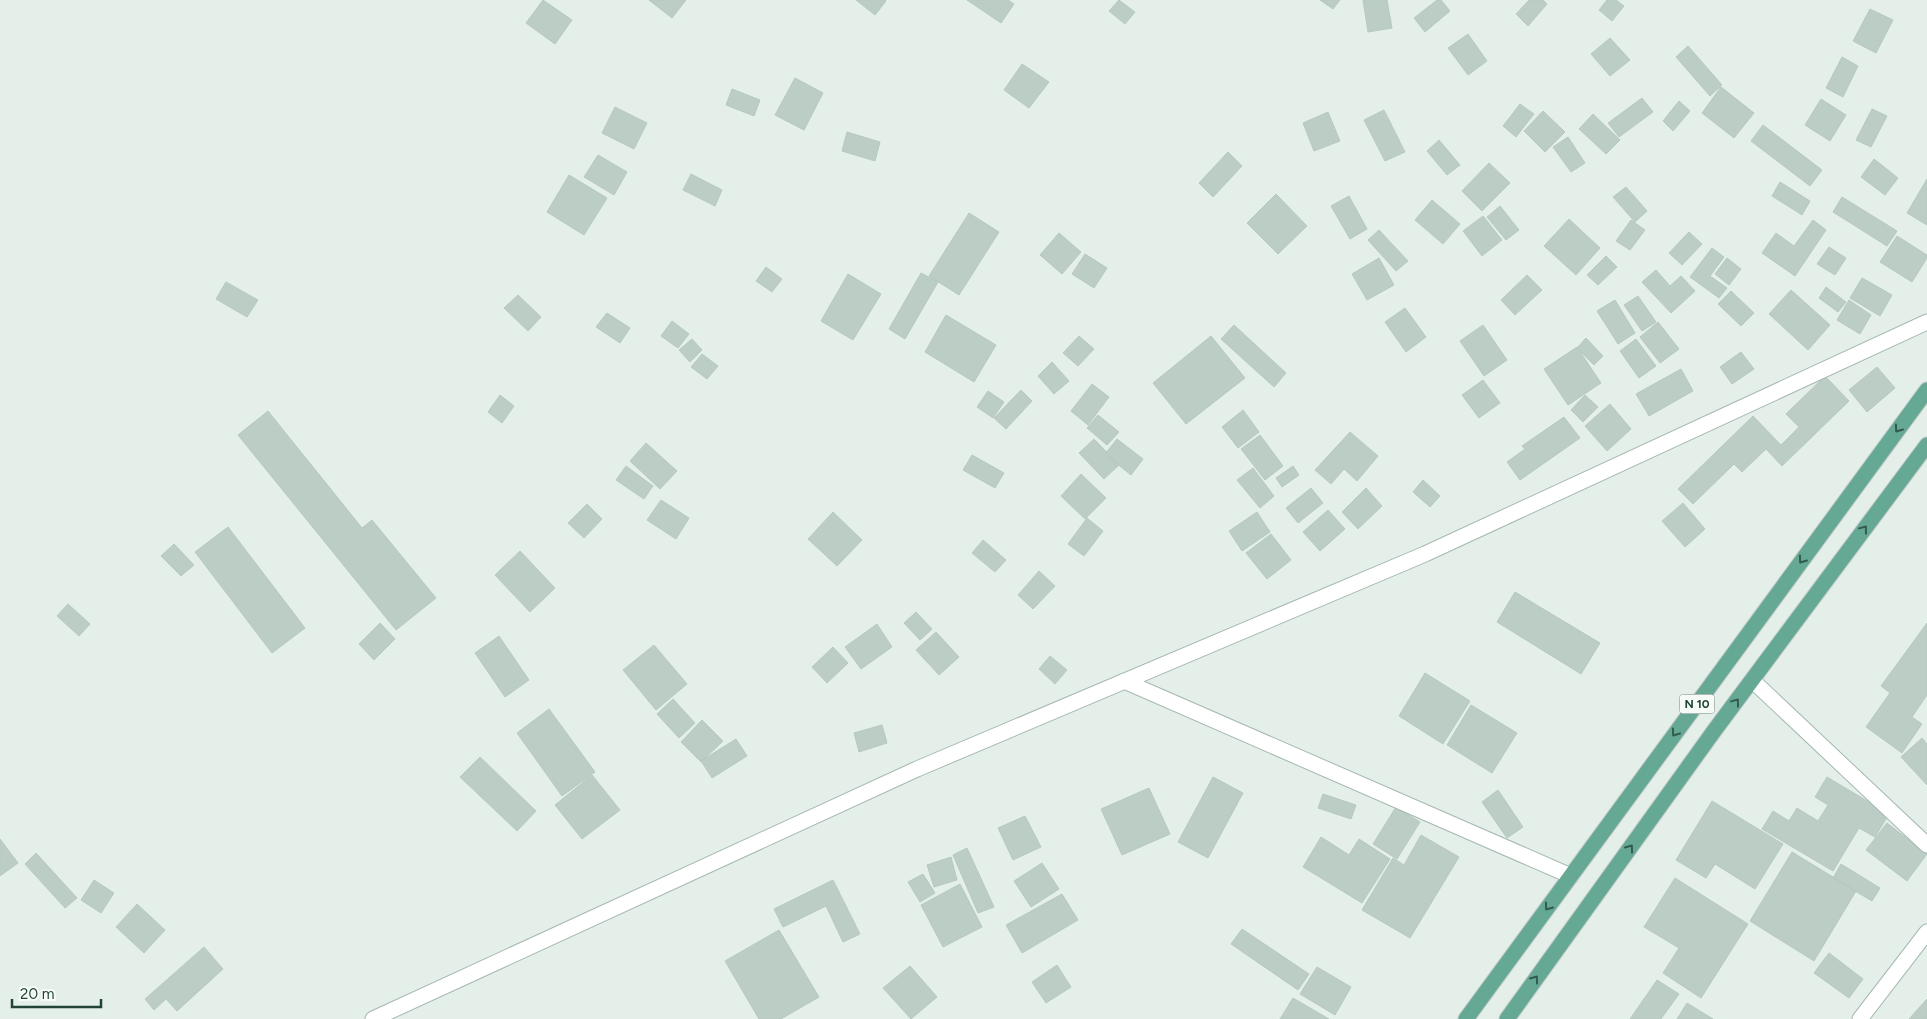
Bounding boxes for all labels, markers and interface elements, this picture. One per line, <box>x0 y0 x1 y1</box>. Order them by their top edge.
one-way arrow <box>1895 423 1904 433</box>
one-way arrow <box>1858 525 1867 535</box>
one-way arrow <box>1799 554 1808 564</box>
road number: N 10 <box>1680 694 1714 714</box>
one-way arrow <box>1730 698 1739 708</box>
one-way arrow <box>1672 728 1681 737</box>
one-way arrow <box>1624 844 1633 853</box>
one-way arrow <box>1545 901 1554 911</box>
scale bar <box>12 976 101 1008</box>
one-way arrow <box>1529 976 1538 985</box>
text: 20 m <box>20 985 54 1003</box>

